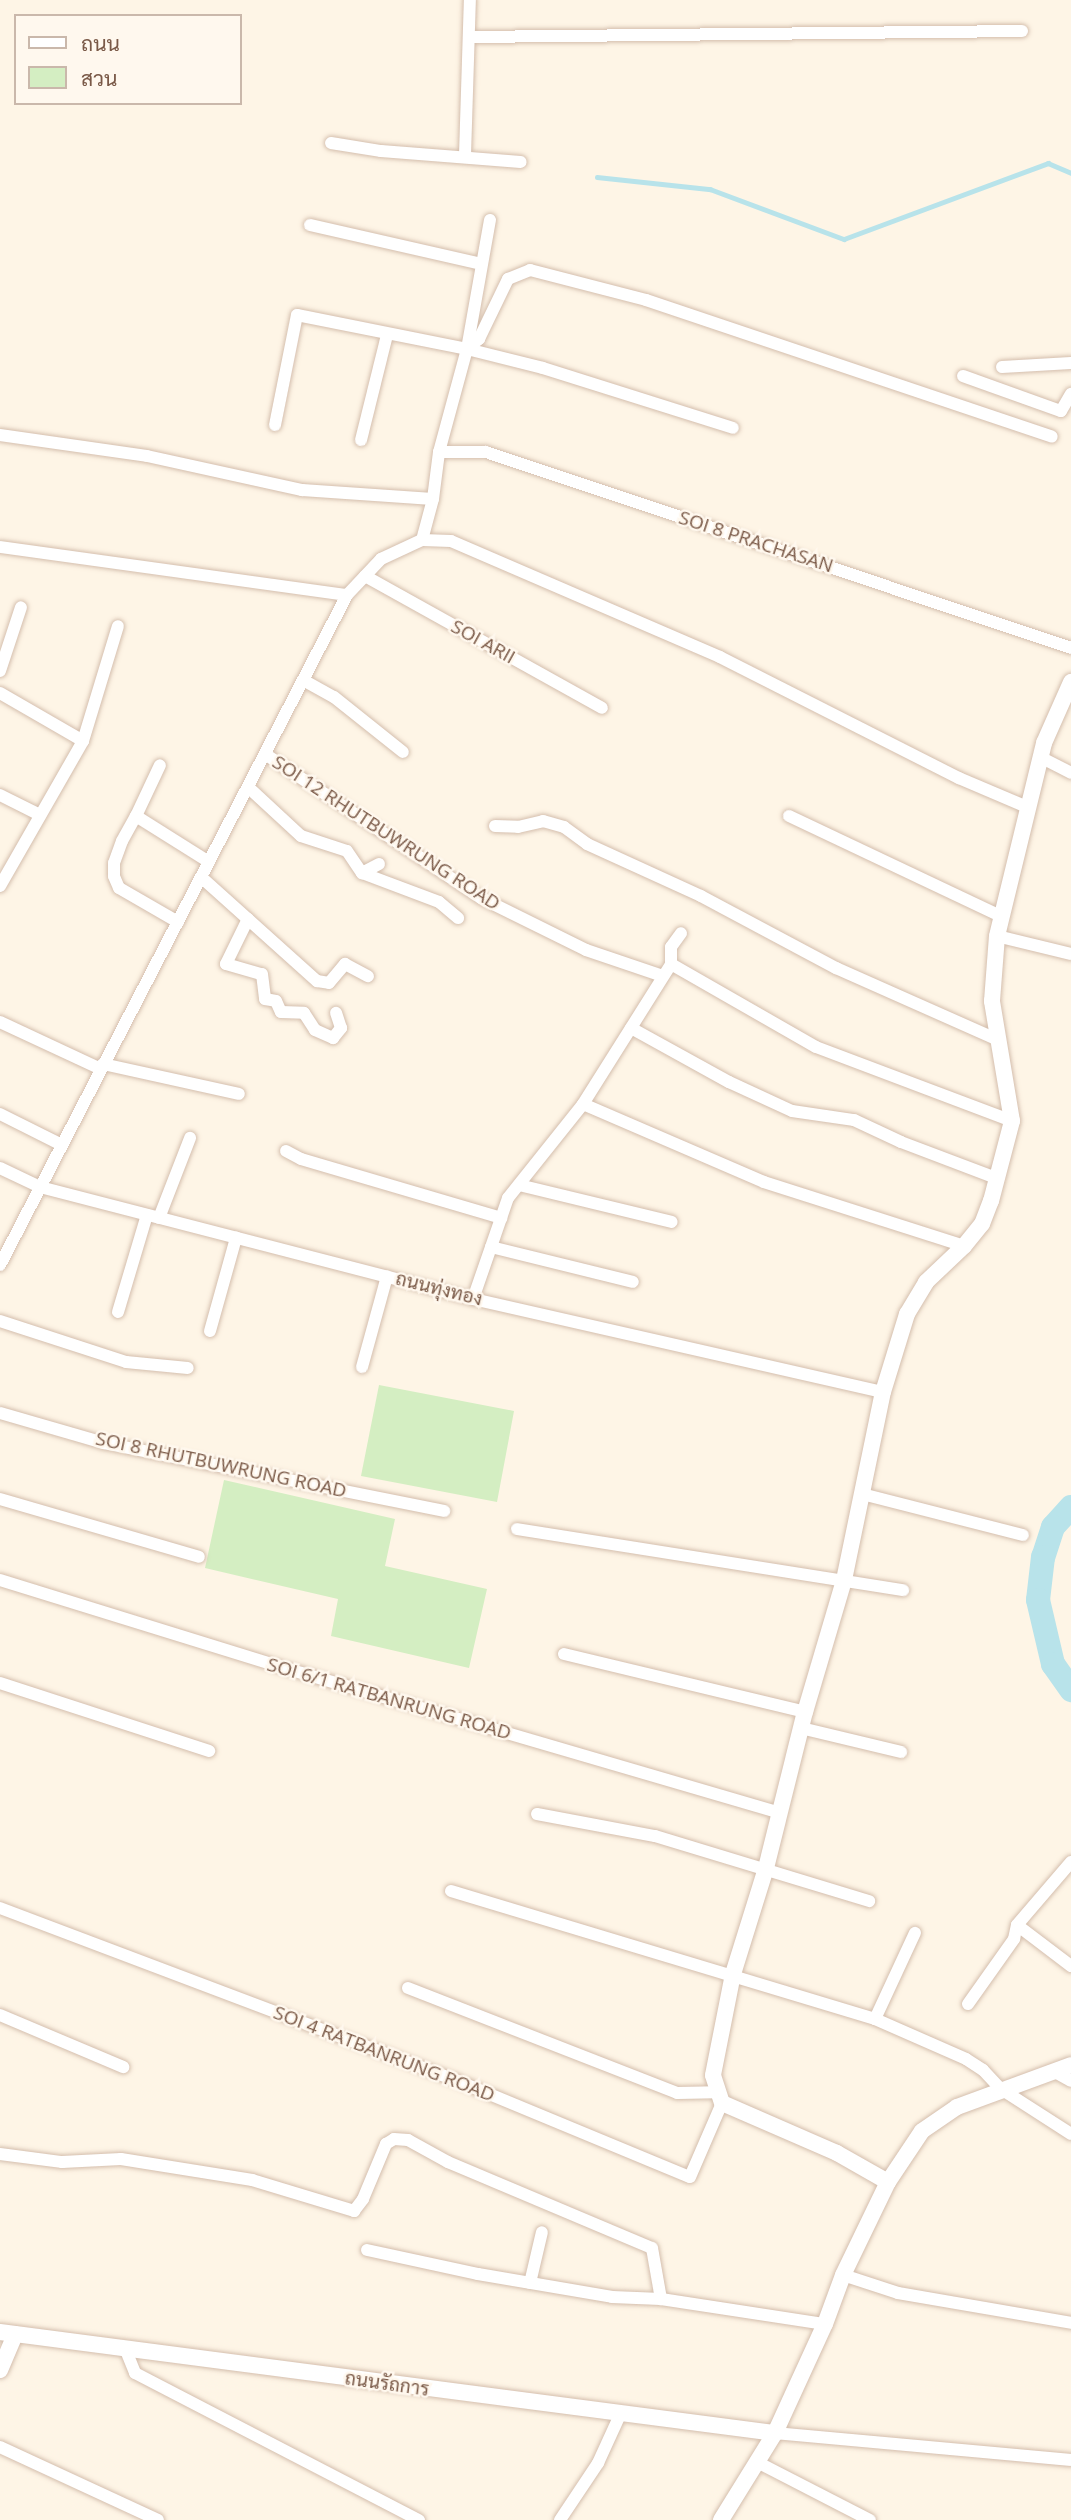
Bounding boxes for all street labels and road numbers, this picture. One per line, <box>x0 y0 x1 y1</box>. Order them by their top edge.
street label: SOI 8 PRACHASAN <box>676 506 836 578</box>
street label: SOI ARII <box>447 615 519 669</box>
street label: SOI 12 RHUTBUWRUNG ROAD <box>268 751 504 915</box>
street label: ถนนทุ่งทอง <box>393 1267 485 1311</box>
street label: SOI 8 RHUTBUWRUNG ROAD <box>93 1427 349 1503</box>
street label: SOI 6/1 RATBANRUNG ROAD <box>264 1653 514 1745</box>
street label: SOI 4 RATBANRUNG ROAD <box>270 2001 498 2107</box>
street label: ถนนรัถการ <box>343 2367 431 2401</box>

